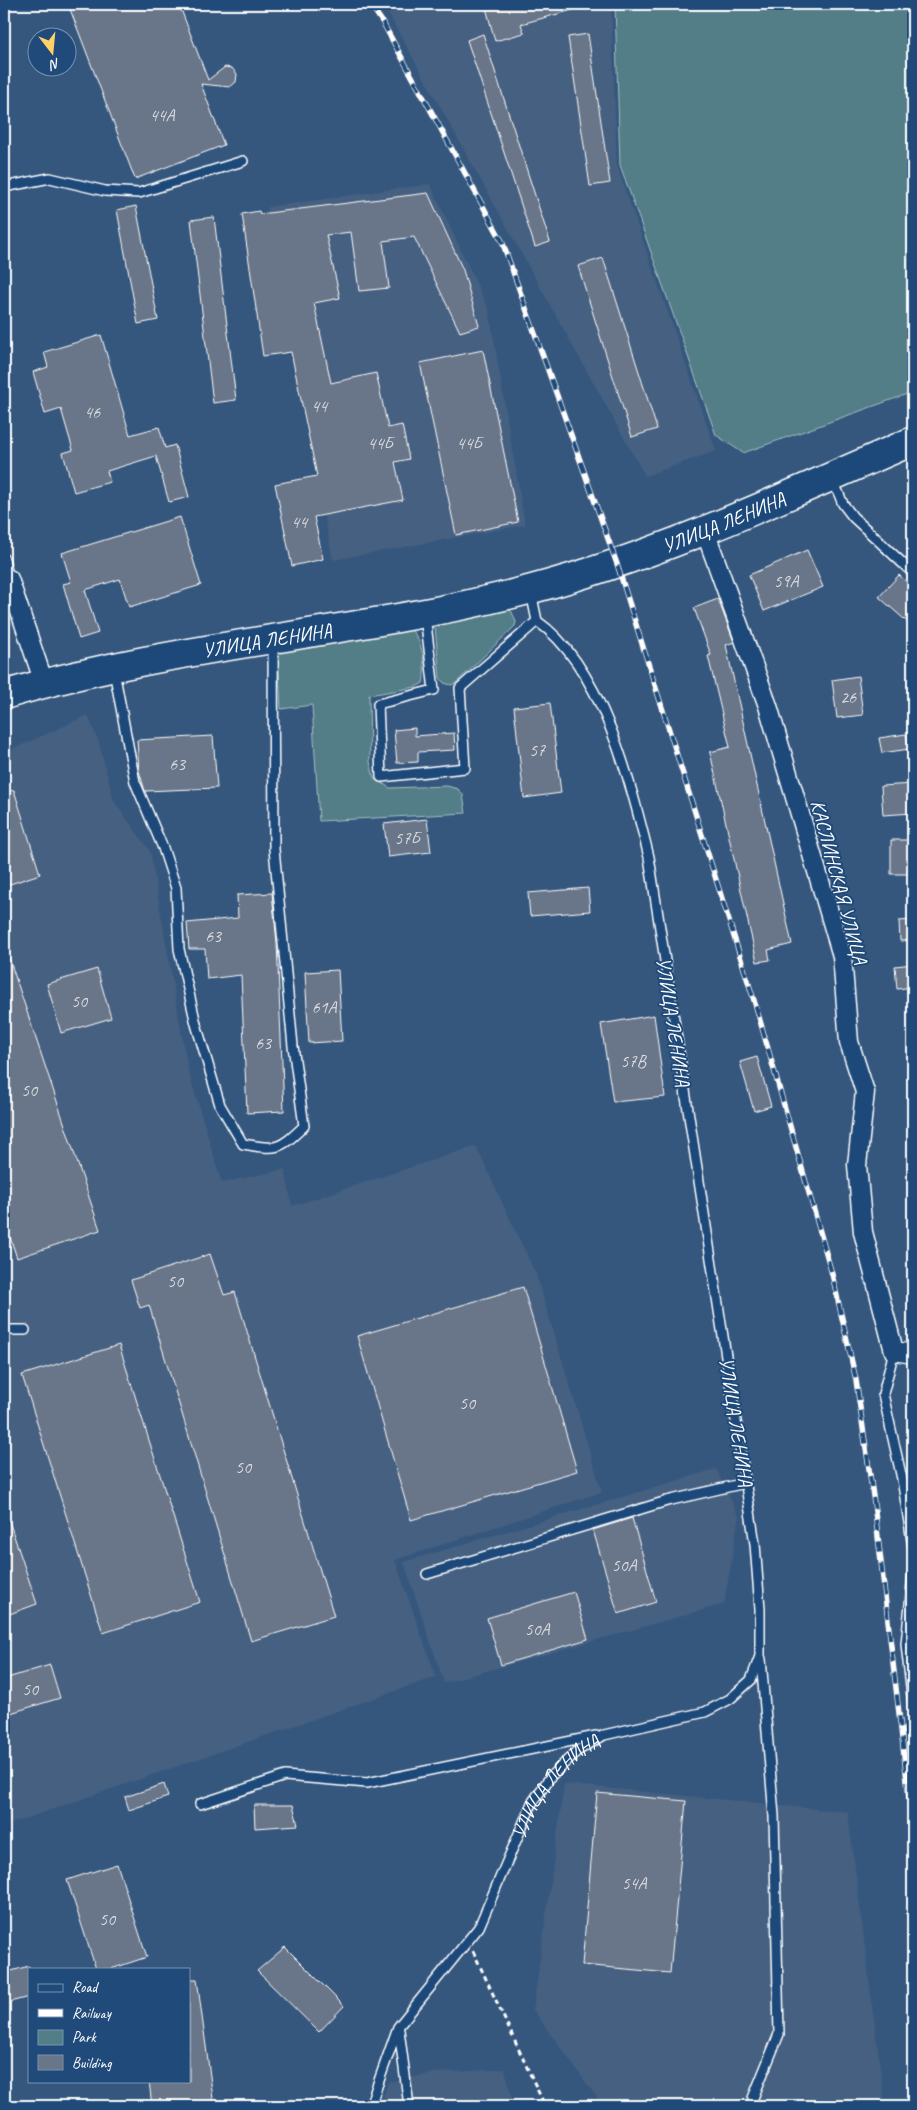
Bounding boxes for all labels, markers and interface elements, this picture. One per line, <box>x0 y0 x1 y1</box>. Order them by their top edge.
north arrow <box>28 28 78 78</box>
text: N <box>47 55 62 74</box>
house number: 44А <box>149 104 176 126</box>
house number: 44 <box>311 395 329 417</box>
house number: 46 <box>84 401 101 423</box>
house number: 44Б <box>367 432 396 454</box>
house number: 44Б <box>456 432 485 454</box>
street label: УЛИЦА ЛЕНИНА <box>659 485 790 558</box>
house number: 44 <box>291 511 309 533</box>
house number: 59А <box>773 570 800 592</box>
street label: УЛИЦА ЛЕНИНА <box>201 617 334 663</box>
house number: 26 <box>840 686 857 708</box>
house number: 57 <box>529 739 546 761</box>
house number: 63 <box>169 753 187 775</box>
street label: КАСЛИНСКАЯ УЛИЦА <box>805 797 873 968</box>
house number: 57Б <box>394 827 423 849</box>
house number: 63 <box>205 925 223 947</box>
street label: УЛИЦА ЛЕНИНА <box>650 956 696 1089</box>
house number: 50 <box>71 990 89 1012</box>
house number: 61А <box>311 996 338 1018</box>
house number: 63 <box>255 1032 273 1054</box>
house number: 57В <box>620 1050 647 1072</box>
house number: 50 <box>21 1079 39 1101</box>
house number: 50 <box>167 1270 185 1292</box>
street label: УЛИЦА ЛЕНИНА <box>713 1356 759 1489</box>
house number: 50 <box>459 1392 477 1414</box>
house number: 50 <box>235 1456 253 1478</box>
house number: 50А <box>611 1554 638 1576</box>
house number: 50А <box>524 1618 551 1640</box>
house number: 50 <box>22 1678 40 1700</box>
street label: УЛИЦА ЛЕНИНА <box>506 1728 605 1843</box>
house number: 54А <box>621 1872 648 1894</box>
house number: 50 <box>99 1908 117 1930</box>
legend <box>28 1968 190 2082</box>
text: Road <box>72 1978 99 1997</box>
text: Railway <box>72 2004 113 2023</box>
text: Park <box>72 2028 97 2047</box>
text: Building <box>72 2054 112 2073</box>

